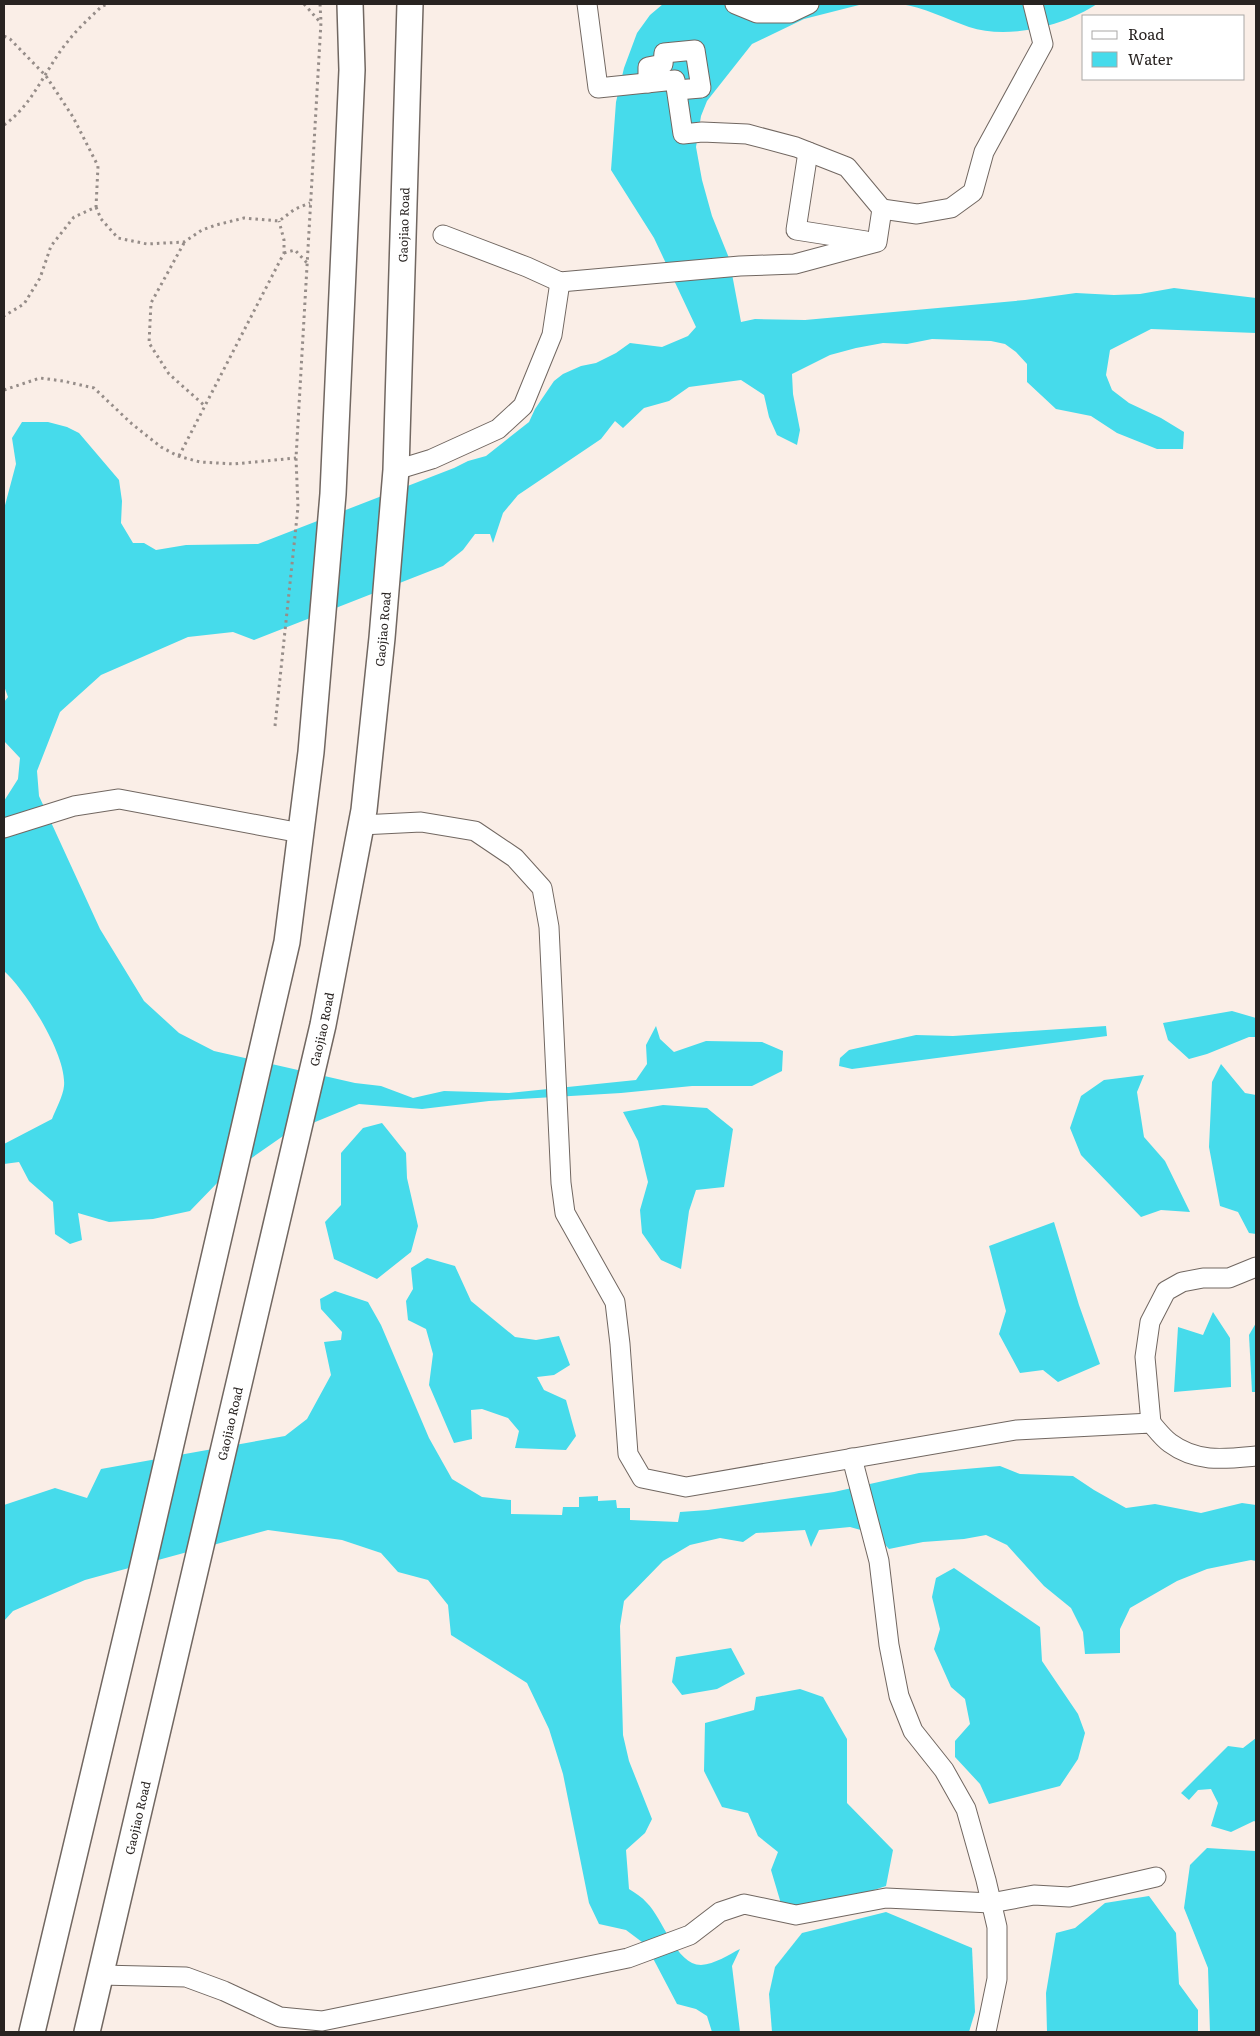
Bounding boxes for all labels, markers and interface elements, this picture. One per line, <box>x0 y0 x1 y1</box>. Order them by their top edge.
legend <box>1082 15 1245 80</box>
text: Road <box>1128 22 1164 45</box>
text: Water <box>1128 47 1173 70</box>
street label: Gaojiao Road <box>393 186 414 263</box>
street label: Gaojiao Road <box>370 590 395 667</box>
street label: Gaojiao Road <box>305 990 338 1068</box>
street label: Gaojiao Road <box>212 1384 247 1462</box>
street label: Gaojiao Road <box>120 1779 155 1856</box>

